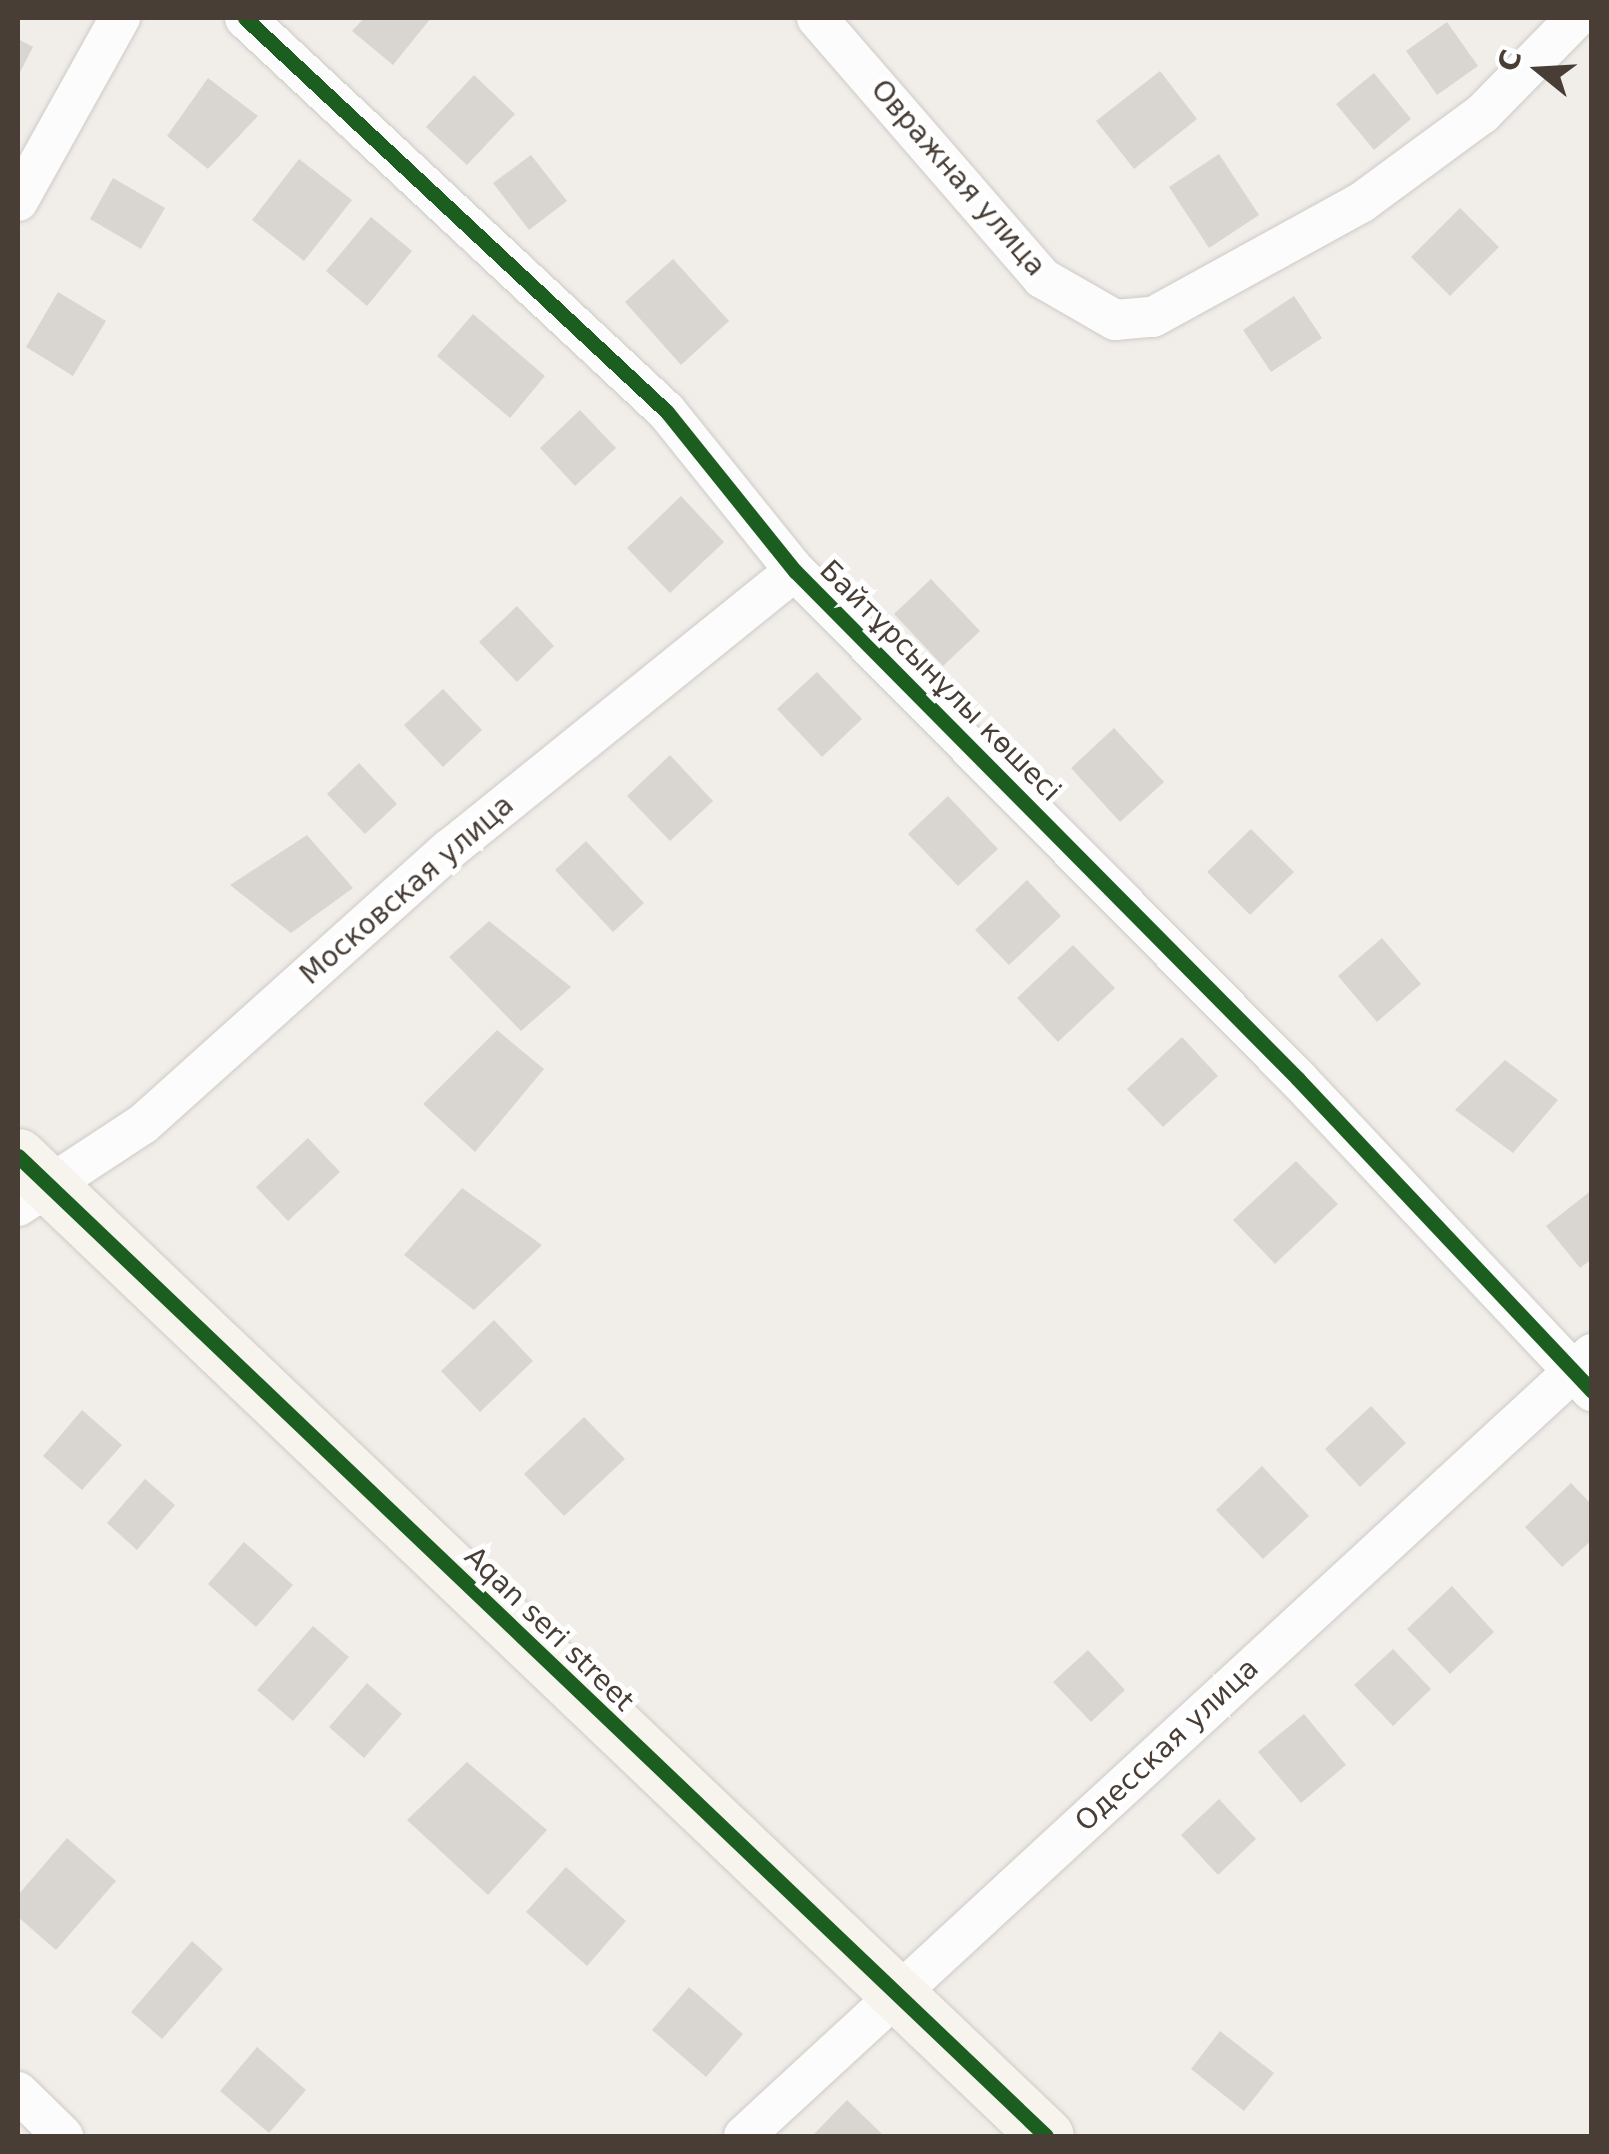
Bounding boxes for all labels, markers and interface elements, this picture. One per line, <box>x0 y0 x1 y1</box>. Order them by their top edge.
north arrow <box>1489 20 1589 120</box>
text: С <box>1491 46 1529 75</box>
street label: Овражная улица <box>864 73 1052 283</box>
street label: Байтұрсынұлы көшесі <box>813 554 1067 808</box>
street label: Московская улица <box>294 788 520 992</box>
street label: Aqan seri street <box>457 1540 641 1718</box>
street label: Одесская улица <box>1068 1652 1266 1838</box>

